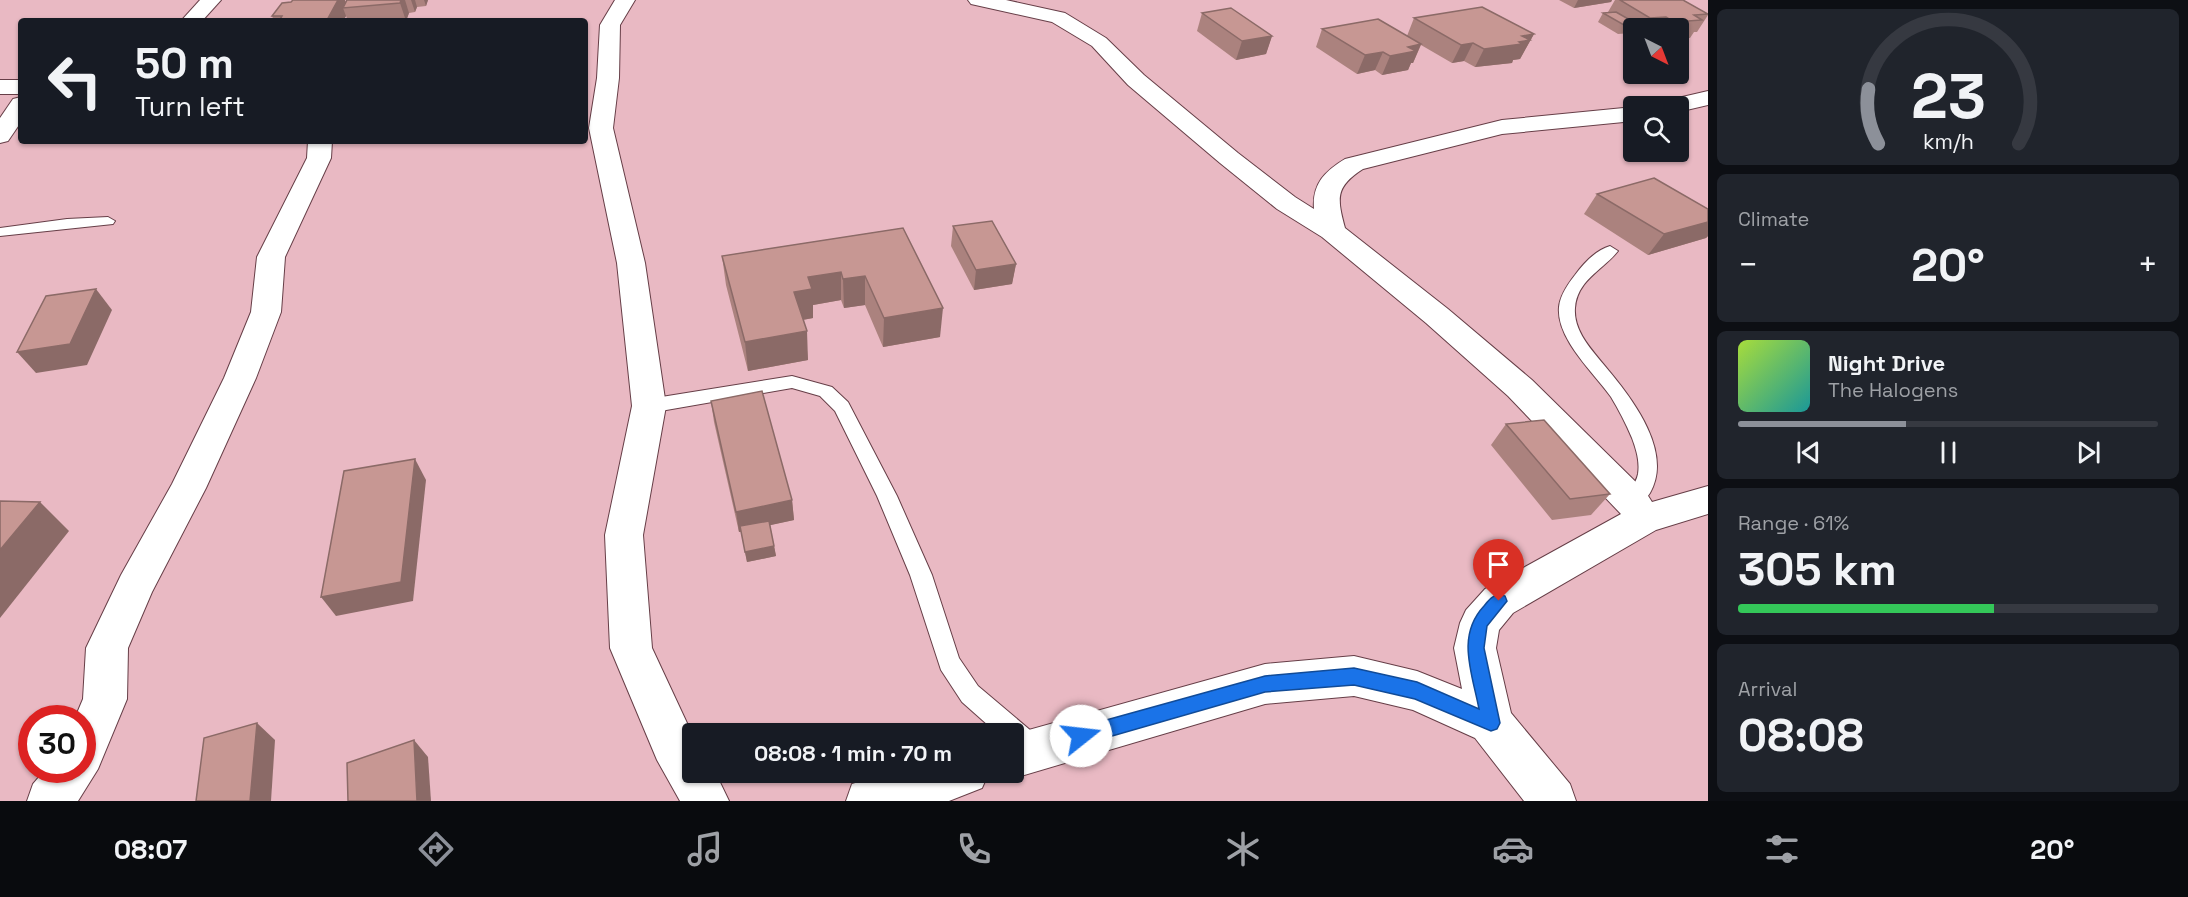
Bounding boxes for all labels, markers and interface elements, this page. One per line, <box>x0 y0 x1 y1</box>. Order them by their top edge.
north arrow <box>1623 18 1689 84</box>
map controls <box>1623 18 1689 162</box>
text: 50 m <box>135 37 234 90</box>
icon: left <box>36 42 114 120</box>
text: 23 <box>1910 57 1985 136</box>
text: Turn left <box>135 89 245 124</box>
button: search <box>1623 96 1689 162</box>
text: km/h <box>1922 128 1974 155</box>
text: Climate <box>1738 206 1809 232</box>
text: 20° <box>1911 237 1985 294</box>
text: − <box>1738 244 1758 286</box>
text: + <box>2138 244 2158 286</box>
text: Night Drive <box>1828 349 1945 377</box>
text: The Halogens <box>1828 377 1958 403</box>
icon: previous <box>1792 436 1825 469</box>
icon: pause <box>1932 436 1965 469</box>
icon: next <box>2072 436 2105 469</box>
text: Range · 61% <box>1738 510 1849 536</box>
pin <box>1473 539 1524 601</box>
text: 305 km <box>1738 541 1897 598</box>
icon: arrive <box>1482 548 1515 581</box>
text: Arrival <box>1738 676 1797 702</box>
position arrow <box>1049 704 1113 768</box>
speed limit sign: 30 <box>18 705 96 783</box>
text: 08:08 <box>1738 707 1864 764</box>
text: 08:08 · 1 min · 70 m <box>754 739 952 767</box>
icon: directions <box>415 828 457 870</box>
icon: music <box>684 828 726 870</box>
icon: phone <box>953 828 995 870</box>
icon: climate <box>1222 828 1264 870</box>
icon: car <box>1492 828 1534 870</box>
icon: filters <box>1761 828 1803 870</box>
text: 08:07 <box>114 832 187 867</box>
text: 20° <box>2030 832 2074 867</box>

